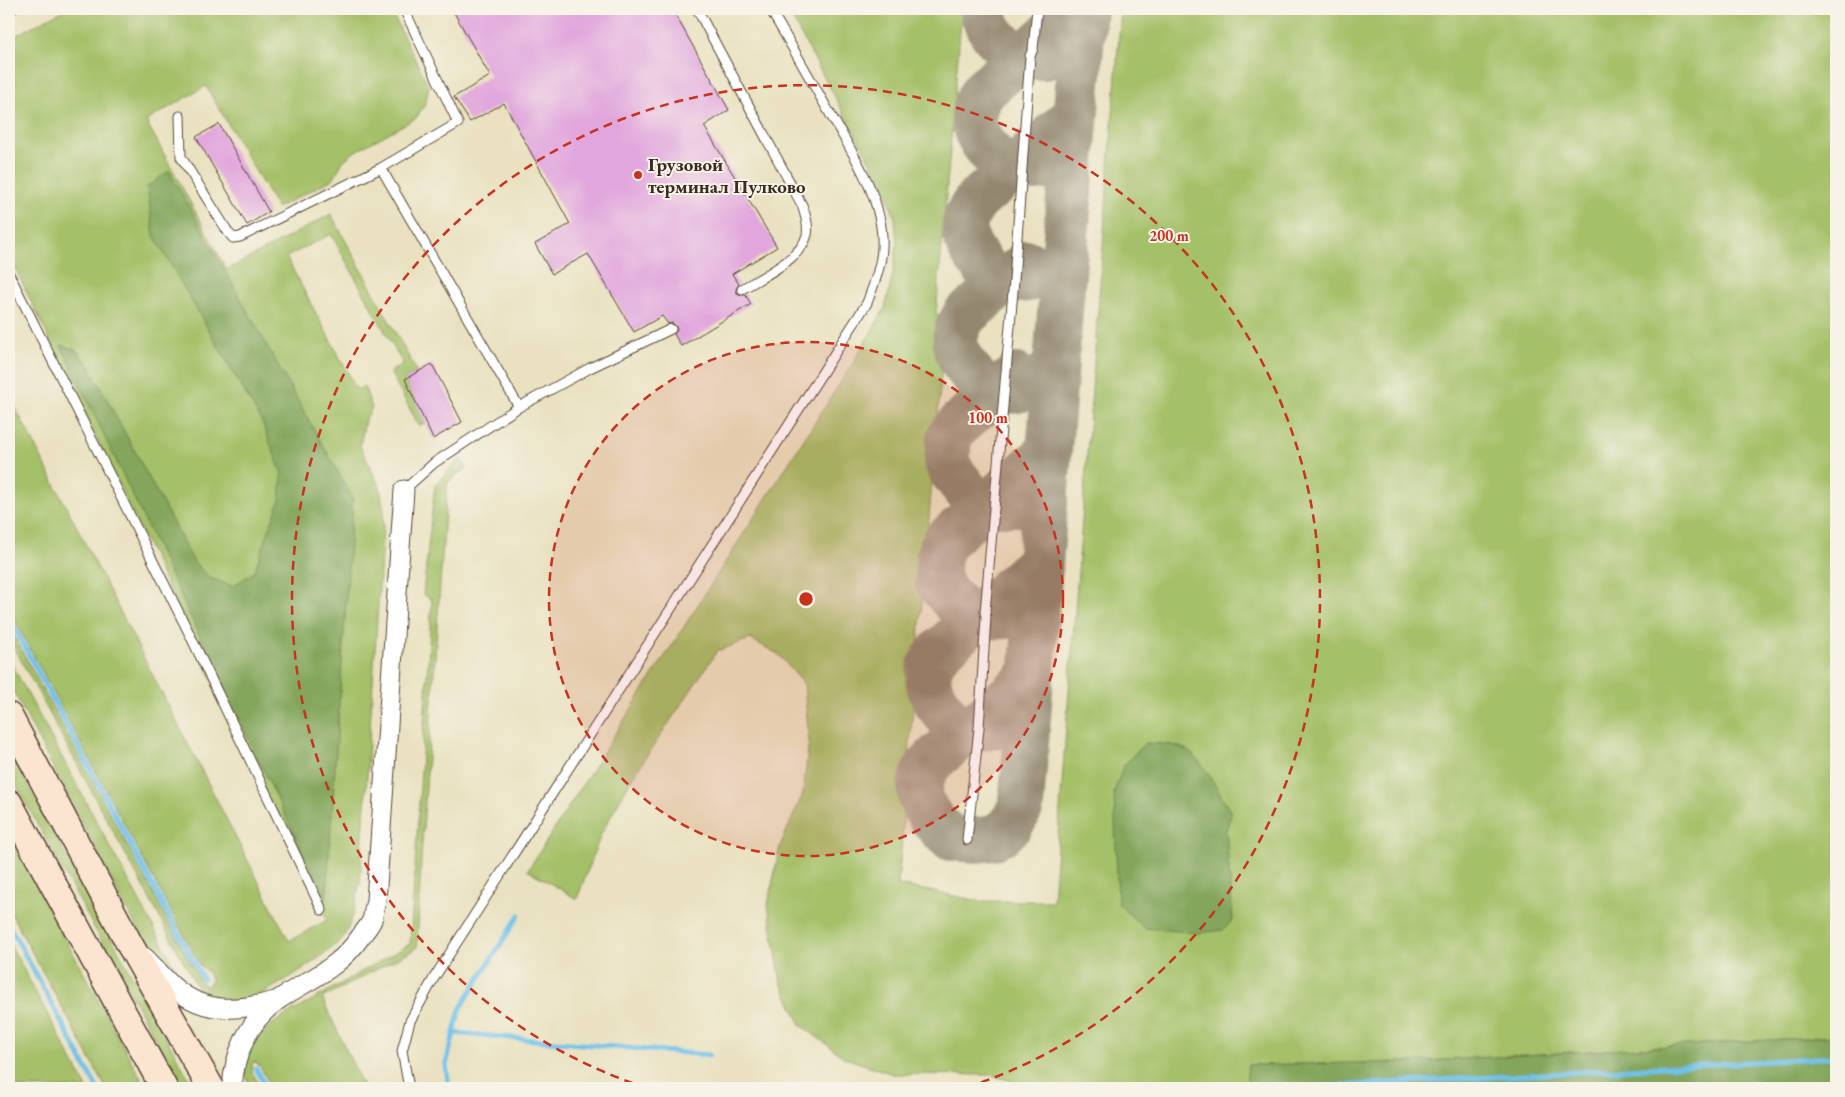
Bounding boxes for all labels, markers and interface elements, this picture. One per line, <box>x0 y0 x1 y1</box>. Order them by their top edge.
place label: Грузовой терминал Пулково <box>648 152 806 199</box>
marker: Грузовой терминал Пулково <box>632 169 644 181</box>
text: 200 m <box>1149 226 1189 245</box>
text: 100 m <box>968 408 1008 427</box>
centre of rings <box>797 590 815 608</box>

